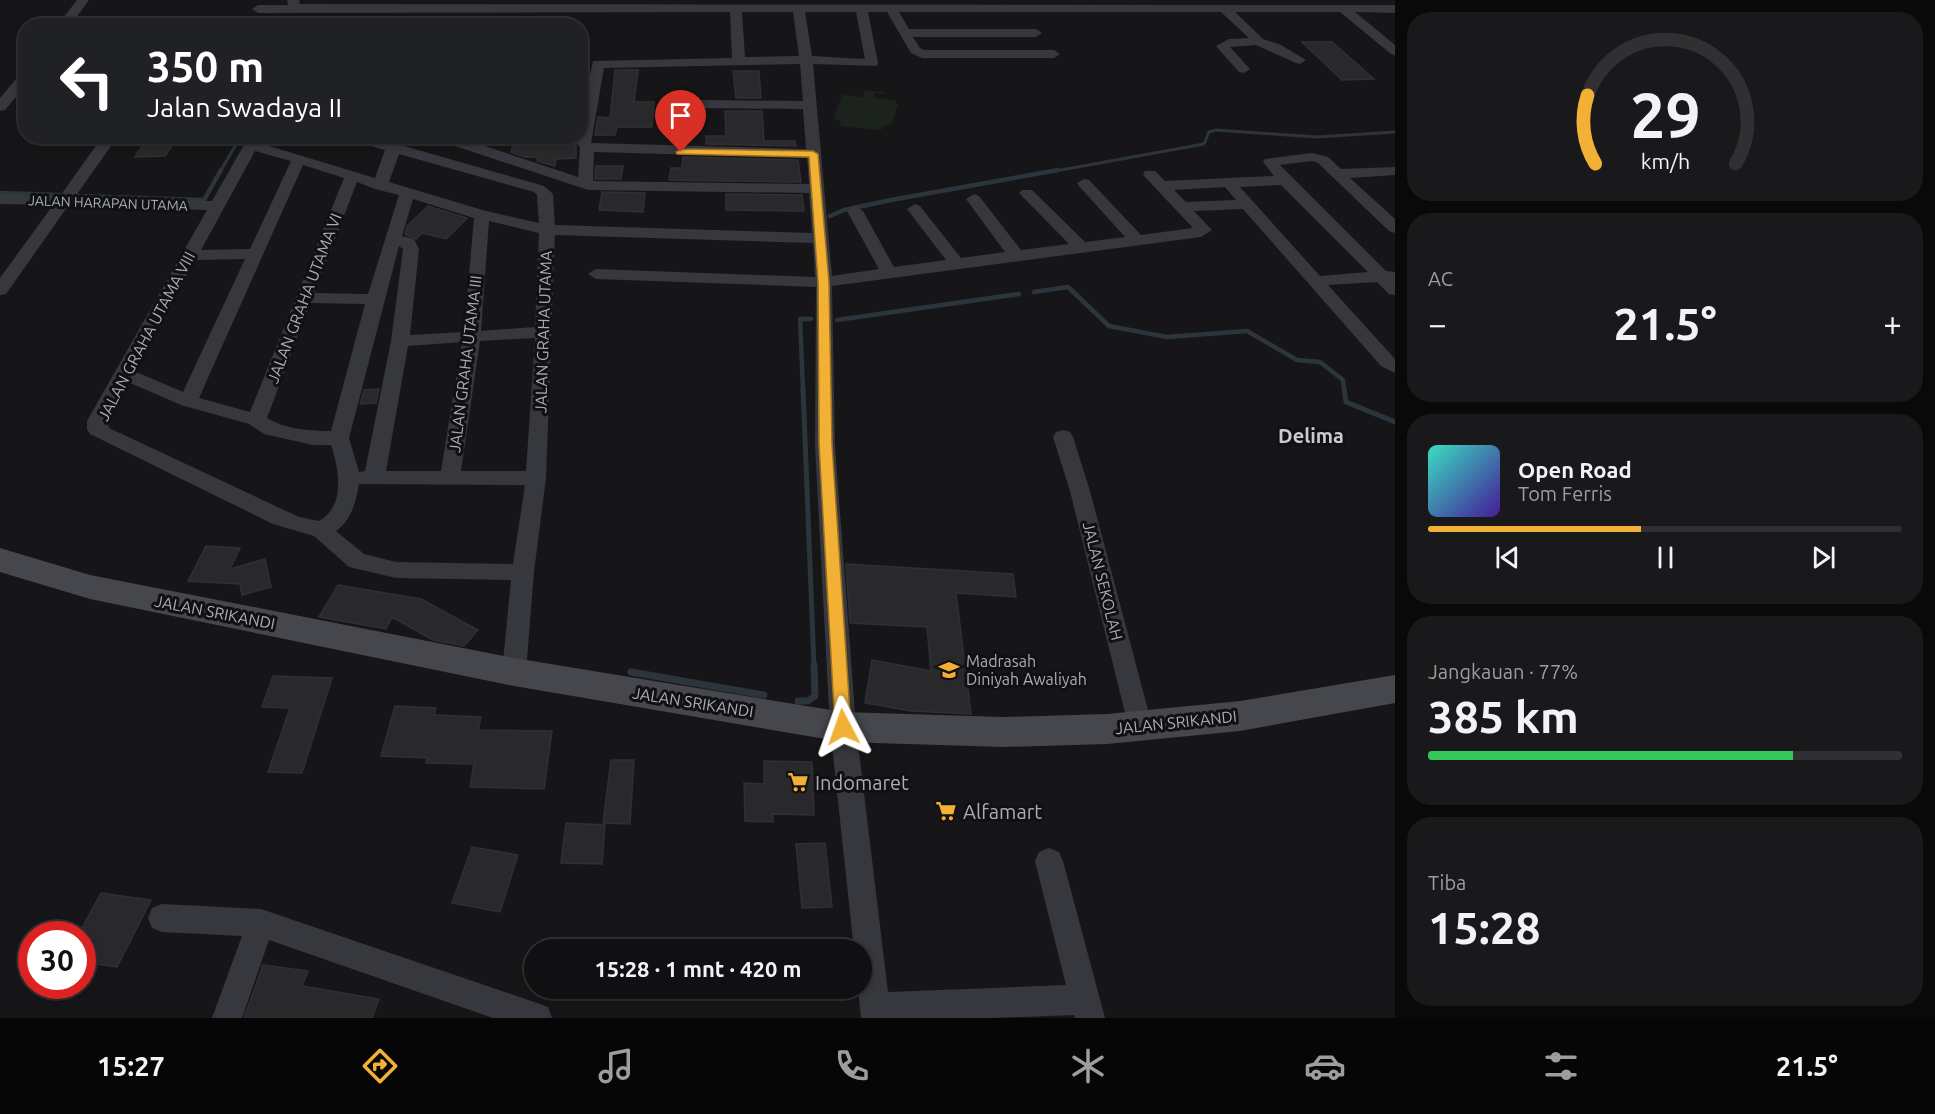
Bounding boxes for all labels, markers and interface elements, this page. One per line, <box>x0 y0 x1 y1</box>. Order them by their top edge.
icon: left <box>48 42 126 120</box>
text: 350 m <box>147 43 264 90</box>
text: 29 <box>1630 80 1700 150</box>
pin <box>655 90 706 152</box>
text: Jalan Swadaya II <box>147 92 342 122</box>
icon: arrive <box>664 99 697 132</box>
text: km/h <box>1640 149 1690 173</box>
street label: JALAN HARAPAN UTAMA <box>28 192 188 214</box>
street label: JALAN GRAHA UTAMA VI <box>263 210 345 386</box>
street label: JALAN GRAHA UTAMA VIII <box>94 248 198 424</box>
street label: JALAN GRAHA UTAMA <box>531 250 555 414</box>
text: AC <box>1428 267 1453 290</box>
street label: JALAN GRAHA UTAMA III <box>445 274 485 454</box>
text: 21.5° <box>1613 298 1717 349</box>
text: − <box>1428 305 1447 342</box>
text: + <box>1883 305 1902 342</box>
district label: Delima <box>1278 424 1344 447</box>
text: Open Road <box>1518 457 1632 482</box>
text: Tom Ferris <box>1518 482 1612 505</box>
street label: JALAN SEKOLAH <box>1080 520 1126 642</box>
icon: previous <box>1491 541 1524 574</box>
icon: pause <box>1649 541 1682 574</box>
icon: next <box>1807 541 1840 574</box>
street label: JALAN SRIKANDI <box>153 591 277 633</box>
place label: Madrasah Diniyah Awaliyah <box>966 652 1087 688</box>
school or university icon: Madrasah Diniyah Awaliyah <box>937 658 961 682</box>
text: Jangkauan · 77% <box>1428 660 1578 683</box>
street label: JALAN SRIKANDI <box>631 684 755 720</box>
text: 385 km <box>1428 691 1579 742</box>
position arrow <box>811 695 875 759</box>
street label: JALAN SRIKANDI <box>1114 707 1238 737</box>
supermarket icon: Indomaret <box>786 770 810 794</box>
place label: Indomaret <box>815 771 909 794</box>
supermarket icon: Alfamart <box>934 799 958 823</box>
place label: Alfamart <box>963 800 1042 823</box>
text: Tiba <box>1428 871 1466 894</box>
text: 15:28 <box>1428 902 1541 953</box>
speed limit sign: 30 <box>18 921 96 999</box>
text: 15:28 · 1 mnt · 420 m <box>594 956 802 981</box>
icon: directions <box>359 1045 401 1087</box>
icon: music <box>595 1045 637 1087</box>
icon: phone <box>831 1045 873 1087</box>
icon: climate <box>1067 1045 1109 1087</box>
icon: car <box>1304 1045 1346 1087</box>
icon: filters <box>1540 1045 1582 1087</box>
text: 15:27 <box>97 1051 165 1081</box>
text: 21.5° <box>1776 1051 1838 1081</box>

